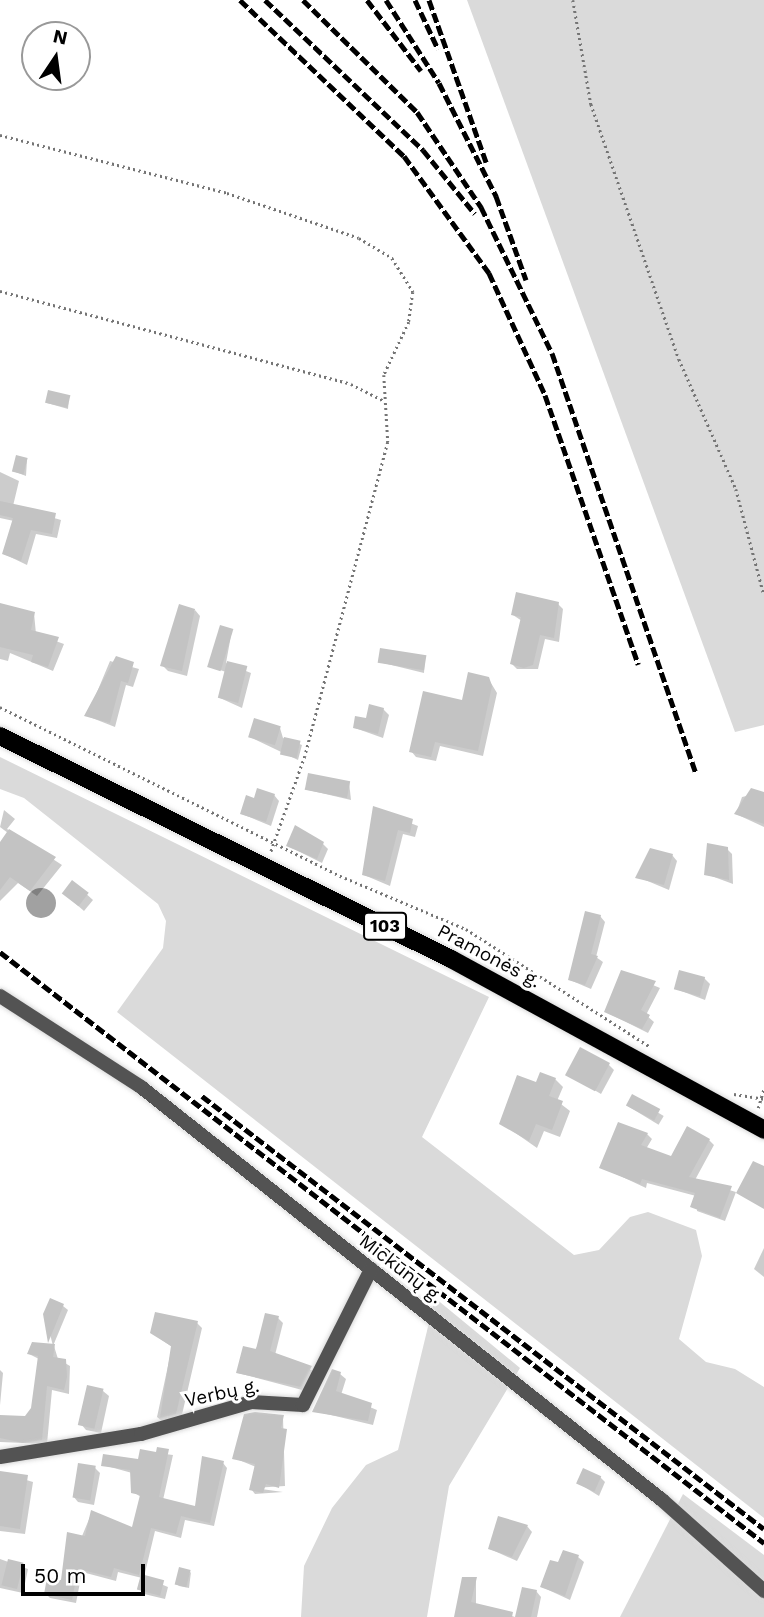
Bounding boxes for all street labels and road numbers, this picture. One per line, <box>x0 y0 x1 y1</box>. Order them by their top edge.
road number: 103 <box>362 911 408 940</box>
street label: Pramonės g. <box>433 919 545 993</box>
street label: Mickūnų g. <box>355 1229 447 1309</box>
street label: Verbų g. <box>183 1374 261 1412</box>

